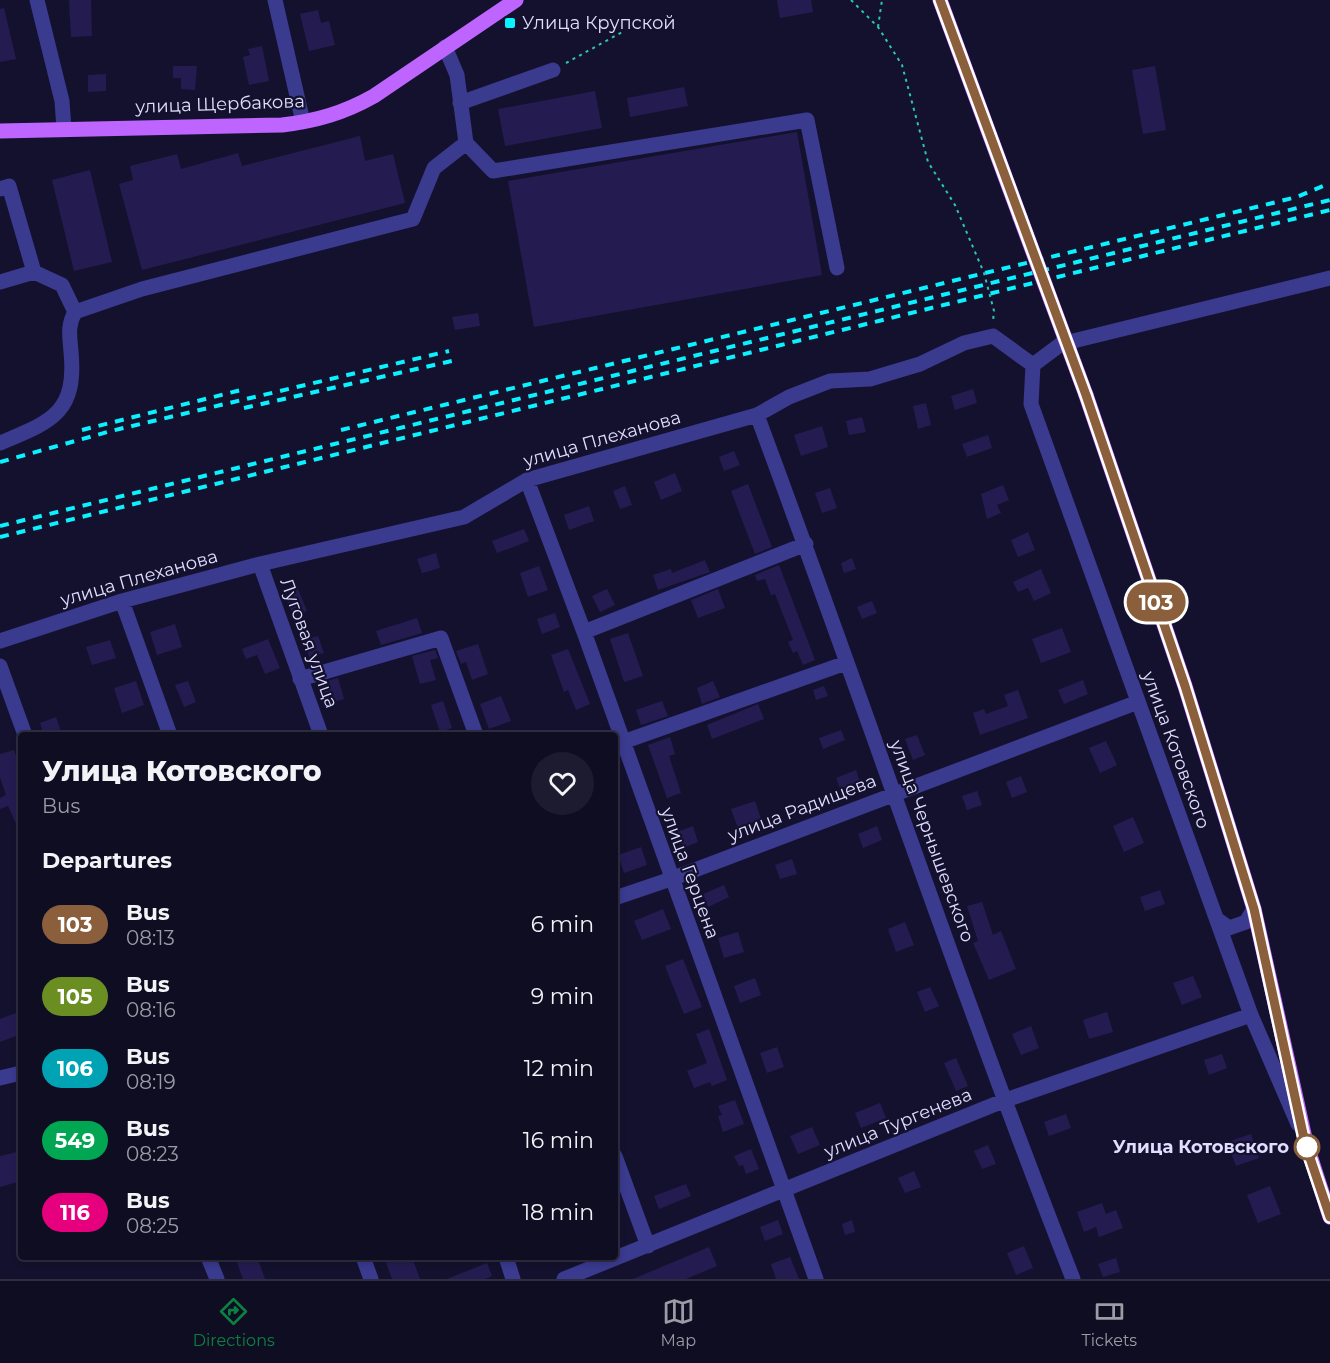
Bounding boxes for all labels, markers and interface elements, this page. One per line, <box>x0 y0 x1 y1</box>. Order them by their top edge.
place label: Улица Крупской <box>522 12 676 34</box>
marker: Улица Крупской <box>503 16 517 30</box>
street label: улица Щербакова <box>134 90 305 118</box>
street label: улица Плеханова <box>520 406 683 472</box>
street label: улица Плеханова <box>57 545 220 611</box>
street label: Луговая улица <box>275 575 343 711</box>
line badge: 103 <box>1122 582 1190 622</box>
text: 103 <box>1139 590 1173 615</box>
street label: улица Котовского <box>1137 667 1215 832</box>
street label: улица Чернышевского <box>885 736 979 945</box>
button: heart <box>531 752 594 815</box>
text: Улица Котовского <box>42 754 322 788</box>
street label: улица Радищева <box>724 770 879 847</box>
text: Bus <box>42 794 80 818</box>
street label: улица Герцена <box>656 803 724 942</box>
text: Departures <box>42 847 172 874</box>
text: Bus <box>126 899 170 926</box>
text: 6 min <box>531 911 594 938</box>
text: 103 <box>58 912 92 937</box>
text: 08:13 <box>126 926 175 950</box>
text: Bus <box>126 971 170 998</box>
text: 9 min <box>531 983 594 1010</box>
text: 105 <box>58 984 93 1009</box>
text: 08:16 <box>126 998 176 1022</box>
text: Bus <box>126 1043 170 1070</box>
text: 12 min <box>524 1055 594 1082</box>
text: 106 <box>57 1056 93 1081</box>
text: 08:19 <box>126 1070 176 1094</box>
street label: улица Тургенева <box>820 1083 975 1163</box>
text: Bus <box>126 1115 170 1142</box>
text: 16 min <box>523 1127 594 1154</box>
text: 549 <box>55 1128 95 1153</box>
marker: Улица Котовского <box>1294 1134 1320 1160</box>
place label: Улица Котовского <box>1113 1136 1289 1158</box>
text: 08:23 <box>126 1142 179 1166</box>
text: Bus <box>126 1187 170 1214</box>
text: 18 min <box>522 1199 594 1226</box>
text: 116 <box>60 1200 90 1225</box>
text: 08:25 <box>126 1214 179 1238</box>
tab: Directions <box>193 1295 275 1350</box>
tab: Map <box>660 1295 696 1350</box>
tab: Tickets <box>1082 1295 1137 1350</box>

